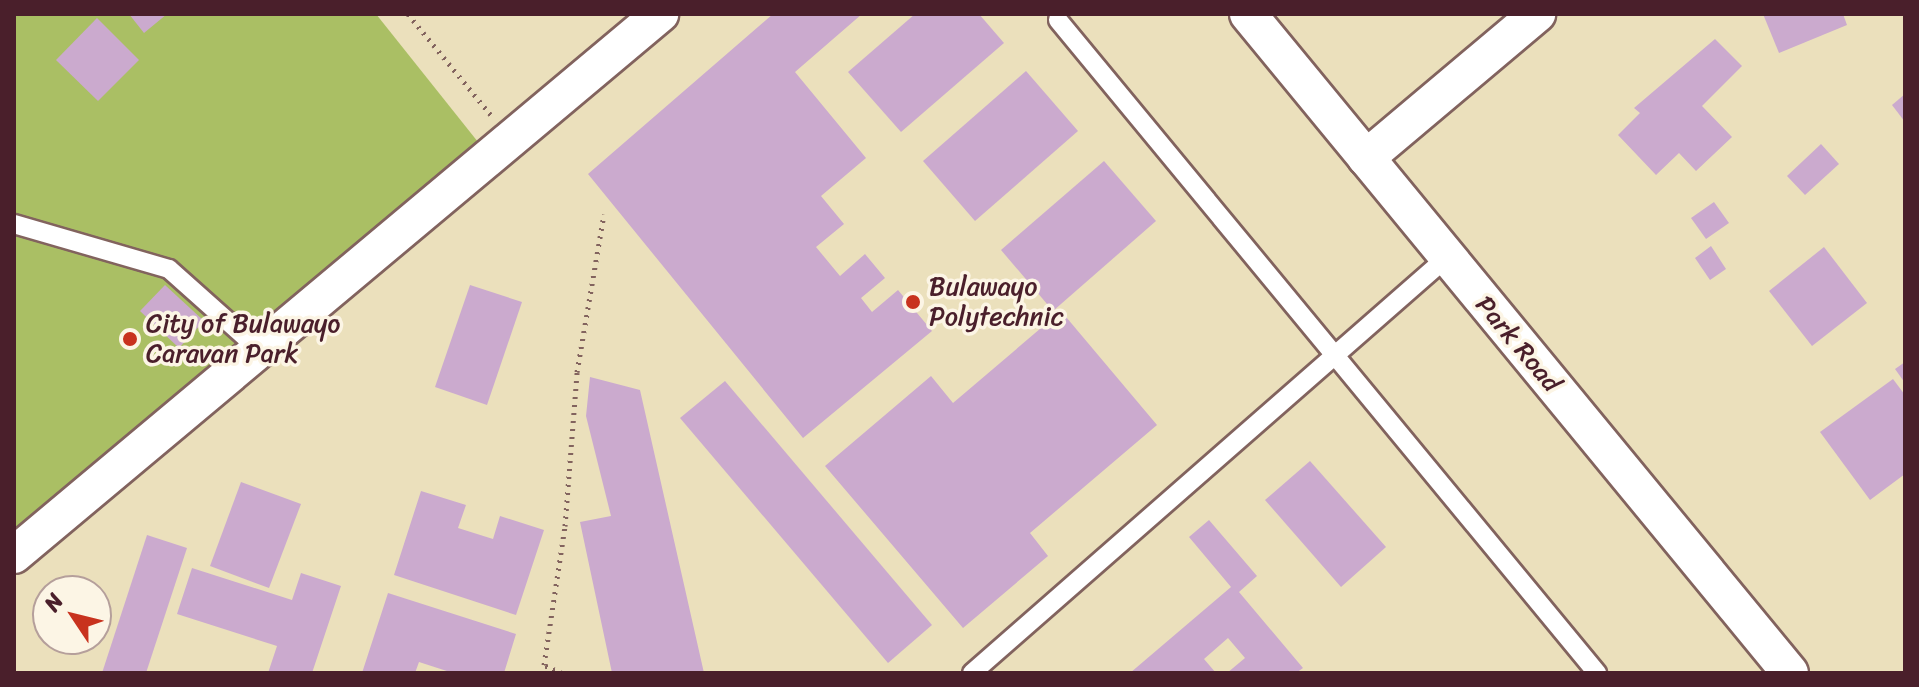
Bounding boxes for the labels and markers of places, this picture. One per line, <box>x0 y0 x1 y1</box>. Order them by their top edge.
place label: Bulawayo Polytechnic <box>929 271 1064 332</box>
marker: Bulawayo Polytechnic <box>904 293 922 311</box>
place label: City of Bulawayo Caravan Park <box>146 308 341 370</box>
marker: City of Bulawayo Caravan Park <box>121 330 139 348</box>

